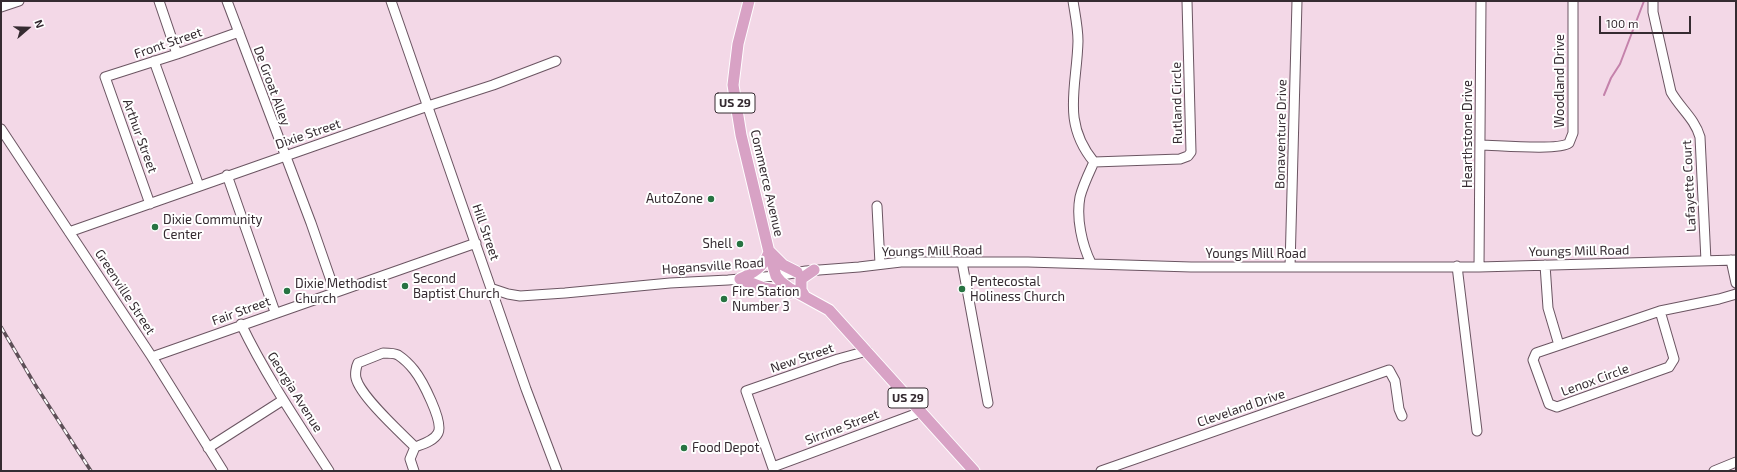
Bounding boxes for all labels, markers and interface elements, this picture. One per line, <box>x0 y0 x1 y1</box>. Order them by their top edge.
north arrow <box>8 8 48 48</box>
scale bar <box>1601 8 1693 34</box>
text: 100 m <box>1606 16 1638 30</box>
text: N <box>32 18 47 30</box>
street label: Front Street <box>132 24 204 62</box>
street label: Woodland Drive <box>1552 34 1568 128</box>
street label: De Groat Alley <box>250 44 294 128</box>
street label: Rutland Circle <box>1168 62 1186 144</box>
street label: Bonaventure Drive <box>1272 79 1290 189</box>
street label: Hearthstone Drive <box>1460 80 1476 188</box>
road number: US 29 <box>715 93 755 113</box>
street label: Arthur Street <box>119 97 161 175</box>
street label: Dixie Street <box>273 116 343 152</box>
street label: Commerce Avenue <box>747 128 787 238</box>
street label: Lafayette Court <box>1679 140 1699 232</box>
place label: AutoZone <box>646 191 703 207</box>
marker: AutoZone <box>706 194 716 204</box>
street label: Hill Street <box>469 202 503 262</box>
place label: Dixie Community Center <box>163 212 262 243</box>
marker: Dixie Community Center <box>150 222 160 232</box>
place label: Shell <box>702 236 732 252</box>
marker: Shell <box>735 239 745 249</box>
street label: Youngs Mill Road <box>881 242 983 260</box>
street label: Youngs Mill Road <box>1528 242 1630 260</box>
street label: Greenville Street <box>92 246 158 338</box>
street label: Youngs Mill Road <box>1206 246 1306 262</box>
street label: Hogansville Road <box>661 255 765 277</box>
place label: Second Baptist Church <box>413 271 500 302</box>
place label: Pentecostal Holiness Church <box>970 274 1065 305</box>
place label: Dixie Methodist Church <box>295 276 387 307</box>
marker: Second Baptist Church <box>400 281 410 291</box>
place label: Fire Station Number 3 <box>732 284 800 315</box>
marker: Pentecostal Holiness Church <box>957 284 967 294</box>
marker: Dixie Methodist Church <box>282 286 292 296</box>
street label: Fair Street <box>210 293 272 329</box>
marker: Fire Station Number 3 <box>719 294 729 304</box>
street label: New Street <box>768 340 836 376</box>
street label: Georgia Avenue <box>264 349 326 435</box>
street label: Lenox Circle <box>1559 361 1631 399</box>
street label: Cleveland Drive <box>1195 386 1287 430</box>
road number: US 29 <box>888 388 928 408</box>
street label: Sirrine Street <box>803 406 881 448</box>
place label: Food Depot <box>692 440 759 456</box>
marker: Food Depot <box>679 443 689 453</box>

